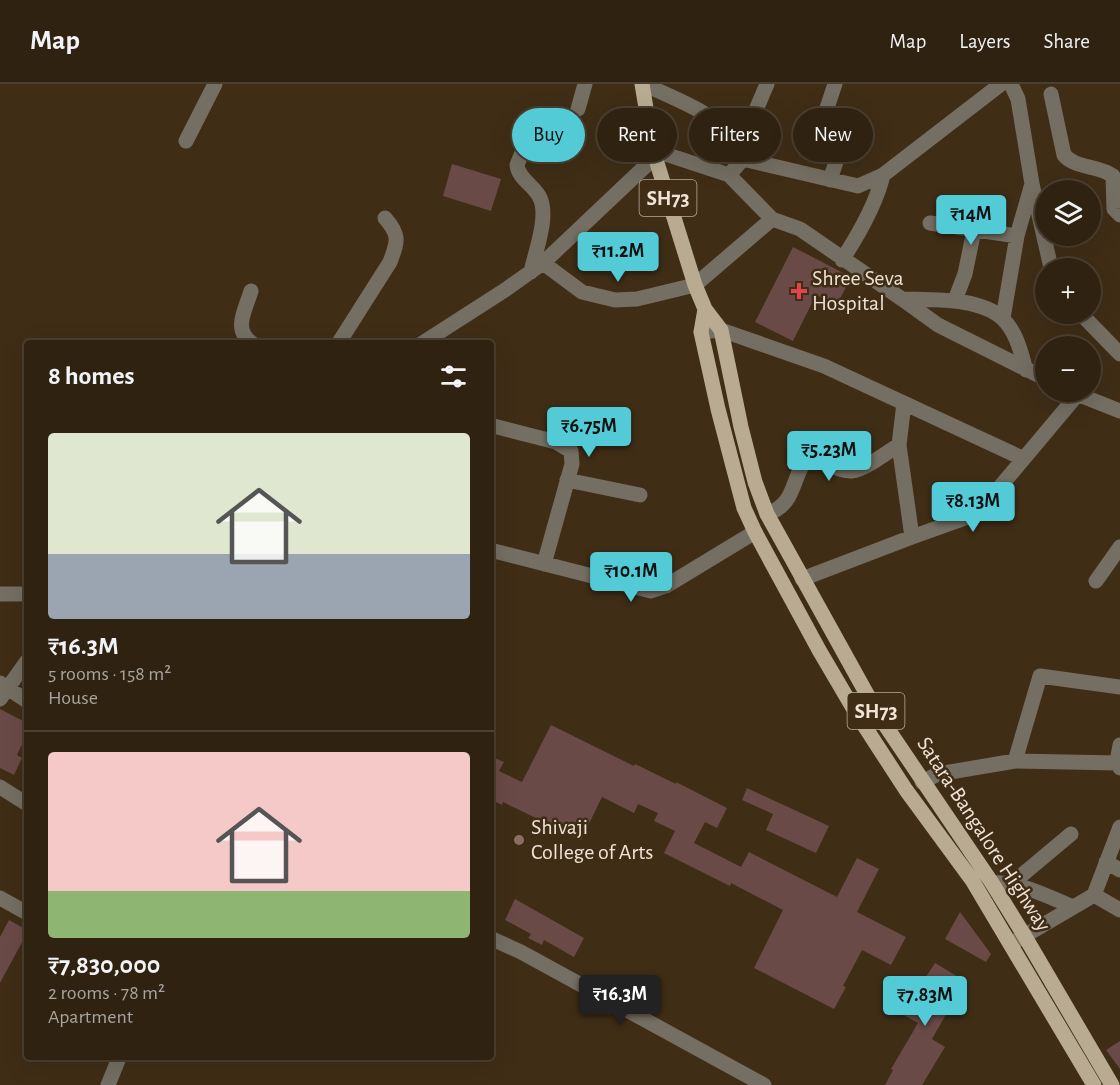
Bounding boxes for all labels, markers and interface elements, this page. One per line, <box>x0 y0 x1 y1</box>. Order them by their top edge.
text: Map <box>30 27 80 55</box>
text: Map <box>890 31 926 52</box>
text: Layers <box>959 31 1010 52</box>
text: Share <box>1043 31 1090 52</box>
chip: Buy <box>512 108 585 162</box>
chip: Rent <box>597 108 677 162</box>
chip: Filters <box>689 108 781 162</box>
chip: New <box>793 108 873 162</box>
road number: SH73 <box>640 180 696 216</box>
map controls <box>1035 180 1101 402</box>
button: layers <box>1035 180 1101 246</box>
pin: ₹14M <box>935 195 1007 246</box>
text: ₹14M <box>950 204 992 224</box>
pin: ₹11.2M <box>569 232 667 283</box>
text: ₹11.2M <box>592 241 644 261</box>
button: + <box>1035 258 1101 324</box>
place label: Shree Seva Hospital <box>812 267 904 314</box>
marker: Shree Seva Hospital <box>790 282 808 300</box>
button: − <box>1035 336 1101 402</box>
icon: filters <box>437 360 470 393</box>
text: 8 homes <box>48 363 135 389</box>
pin: ₹6.75M <box>540 407 638 458</box>
text: ₹6.75M <box>561 416 617 436</box>
pin: ₹5.23M <box>780 431 878 482</box>
text: ₹5.23M <box>801 440 857 460</box>
icon: home <box>205 472 313 580</box>
pin: ₹8.13M <box>924 482 1022 533</box>
text: ₹8.13M <box>946 491 1000 511</box>
pin: ₹10.1M <box>582 552 680 603</box>
text: ₹10.1M <box>604 561 658 581</box>
text: ₹16.3M <box>48 633 119 659</box>
text: 5 rooms · 158 m² <box>48 664 171 684</box>
text: House <box>48 688 98 708</box>
road number: SH73 <box>848 693 904 729</box>
street label: Satara-Bangalore Highway <box>913 733 1055 936</box>
icon: home <box>205 791 313 899</box>
place label: Shivaji College of Arts <box>531 816 654 863</box>
marker: Shivaji College of Arts <box>512 833 526 847</box>
text: ₹7,830,000 <box>48 952 160 978</box>
pin: ₹16.3M <box>571 975 669 1026</box>
pin: ₹7.83M <box>876 976 974 1027</box>
text: 2 rooms · 78 m² <box>48 983 165 1003</box>
text: ₹16.3M <box>593 984 647 1004</box>
text: ₹7.83M <box>897 985 953 1005</box>
text: Apartment <box>48 1007 133 1027</box>

